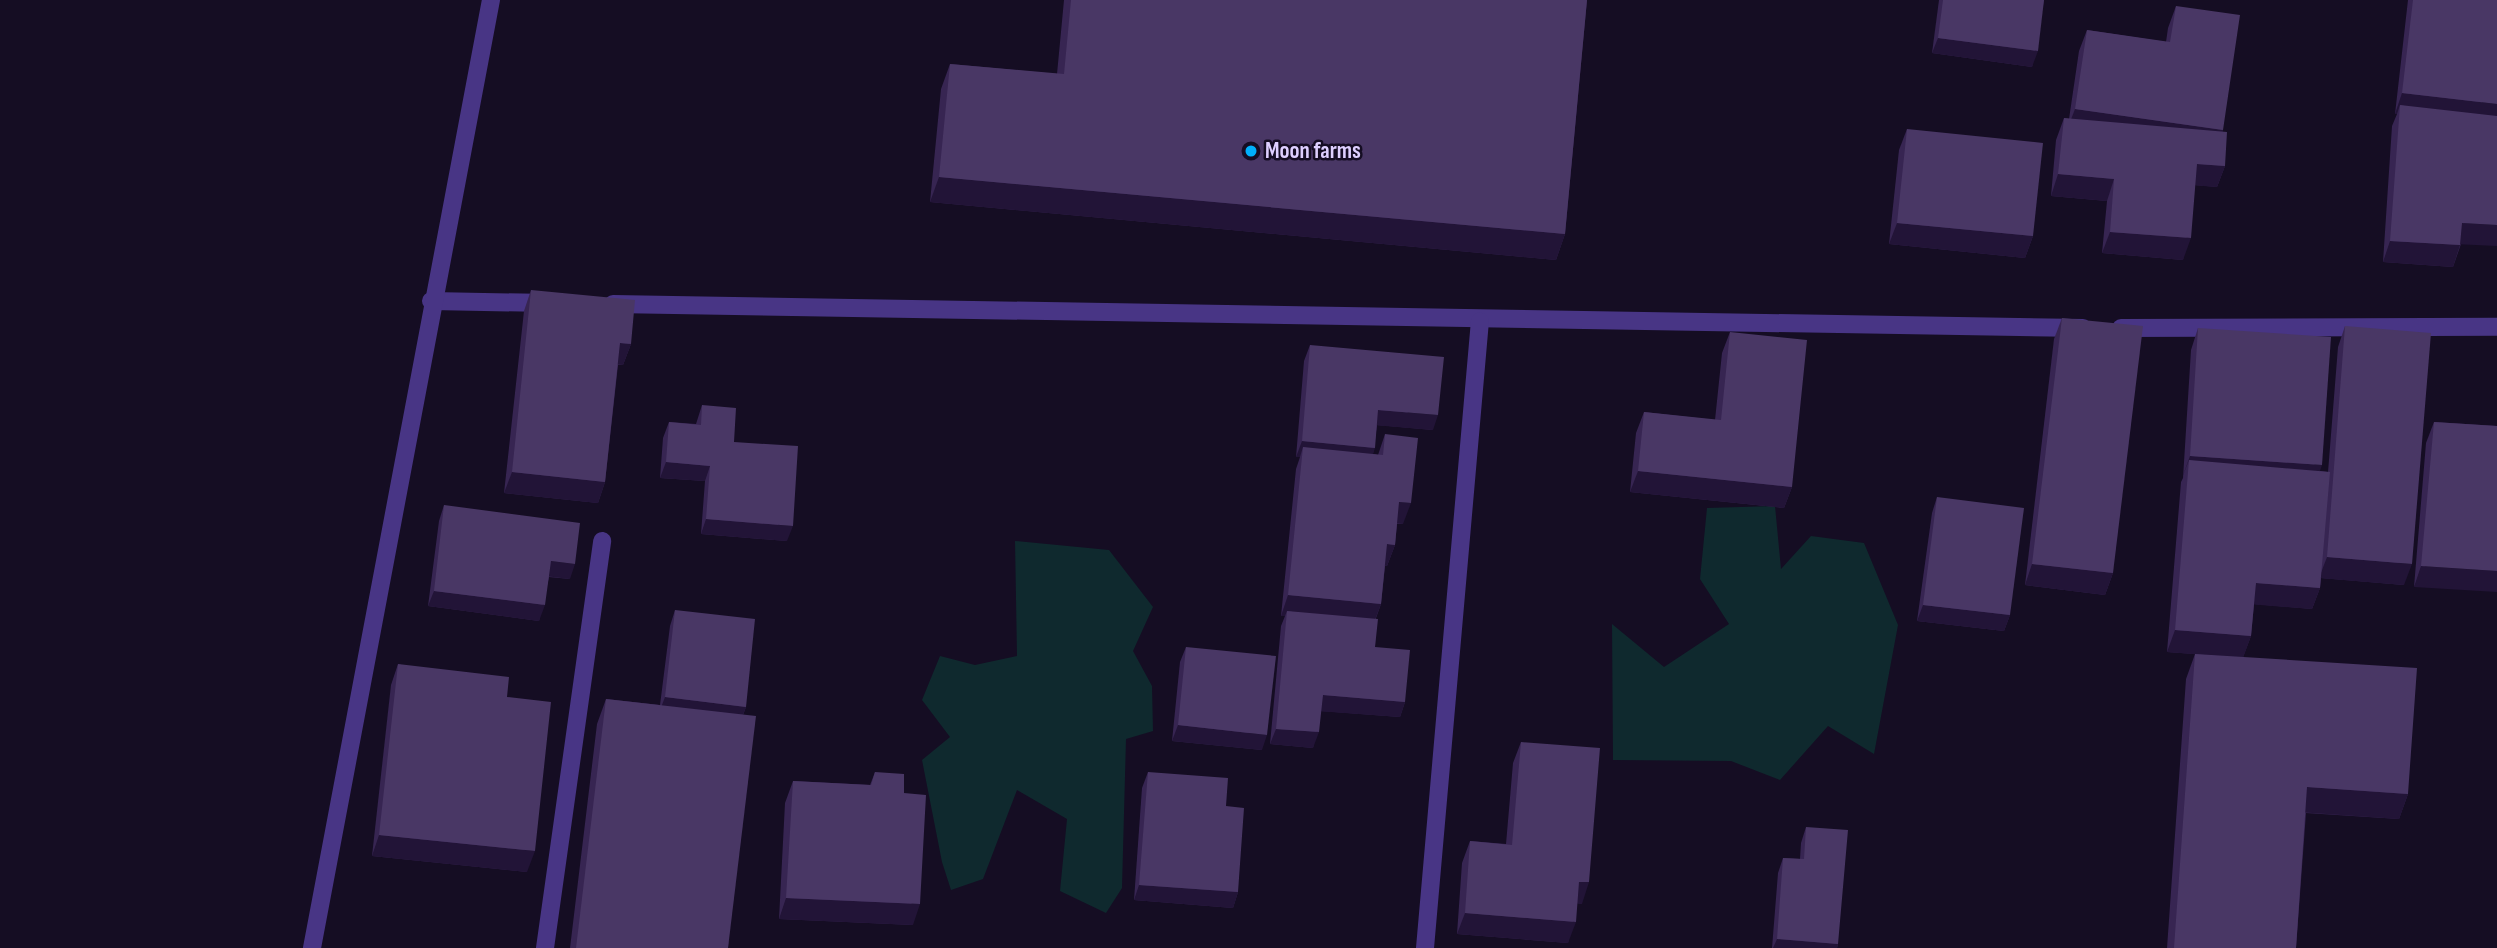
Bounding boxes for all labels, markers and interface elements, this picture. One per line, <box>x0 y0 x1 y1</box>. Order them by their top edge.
place label: Moon farms <box>1265 137 1361 165</box>
marker: Moon farms <box>1243 143 1259 159</box>

